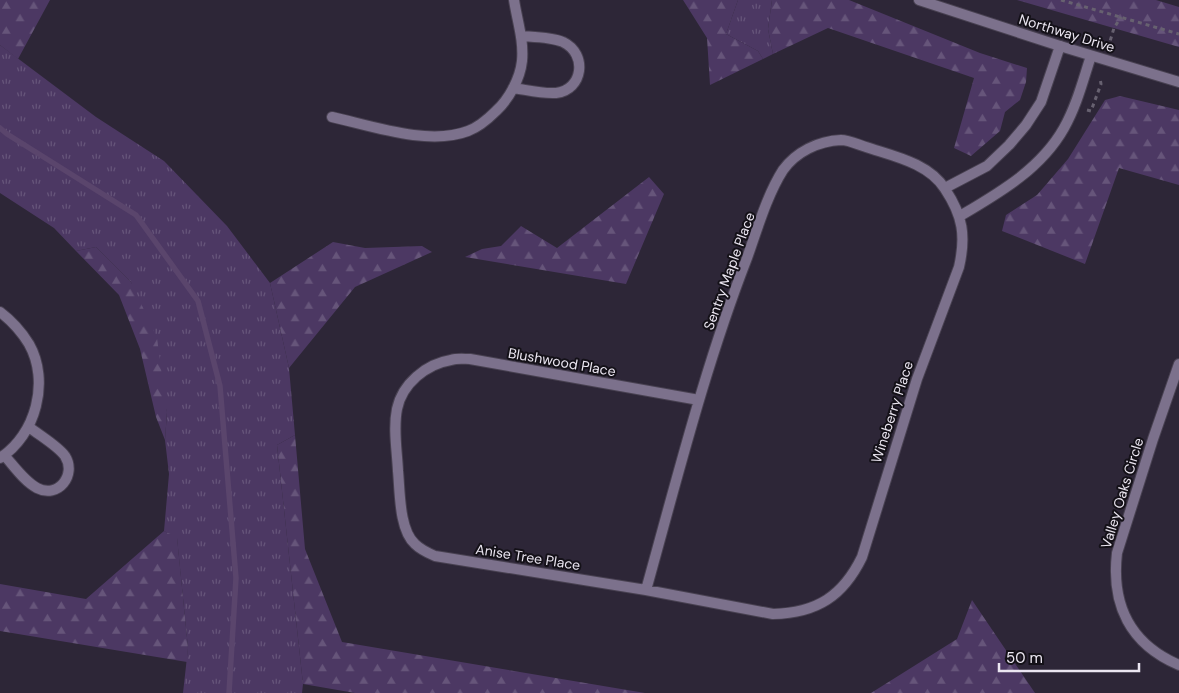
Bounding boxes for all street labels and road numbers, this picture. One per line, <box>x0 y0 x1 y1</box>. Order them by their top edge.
street label: Northway Drive <box>1017 10 1117 56</box>
street label: Sentry Maple Place <box>699 210 759 332</box>
street label: Blushwood Place <box>507 344 617 380</box>
street label: Wineberry Place <box>867 359 917 465</box>
street label: Valley Oaks Circle <box>1097 435 1147 551</box>
street label: Anise Tree Place <box>474 540 582 574</box>

